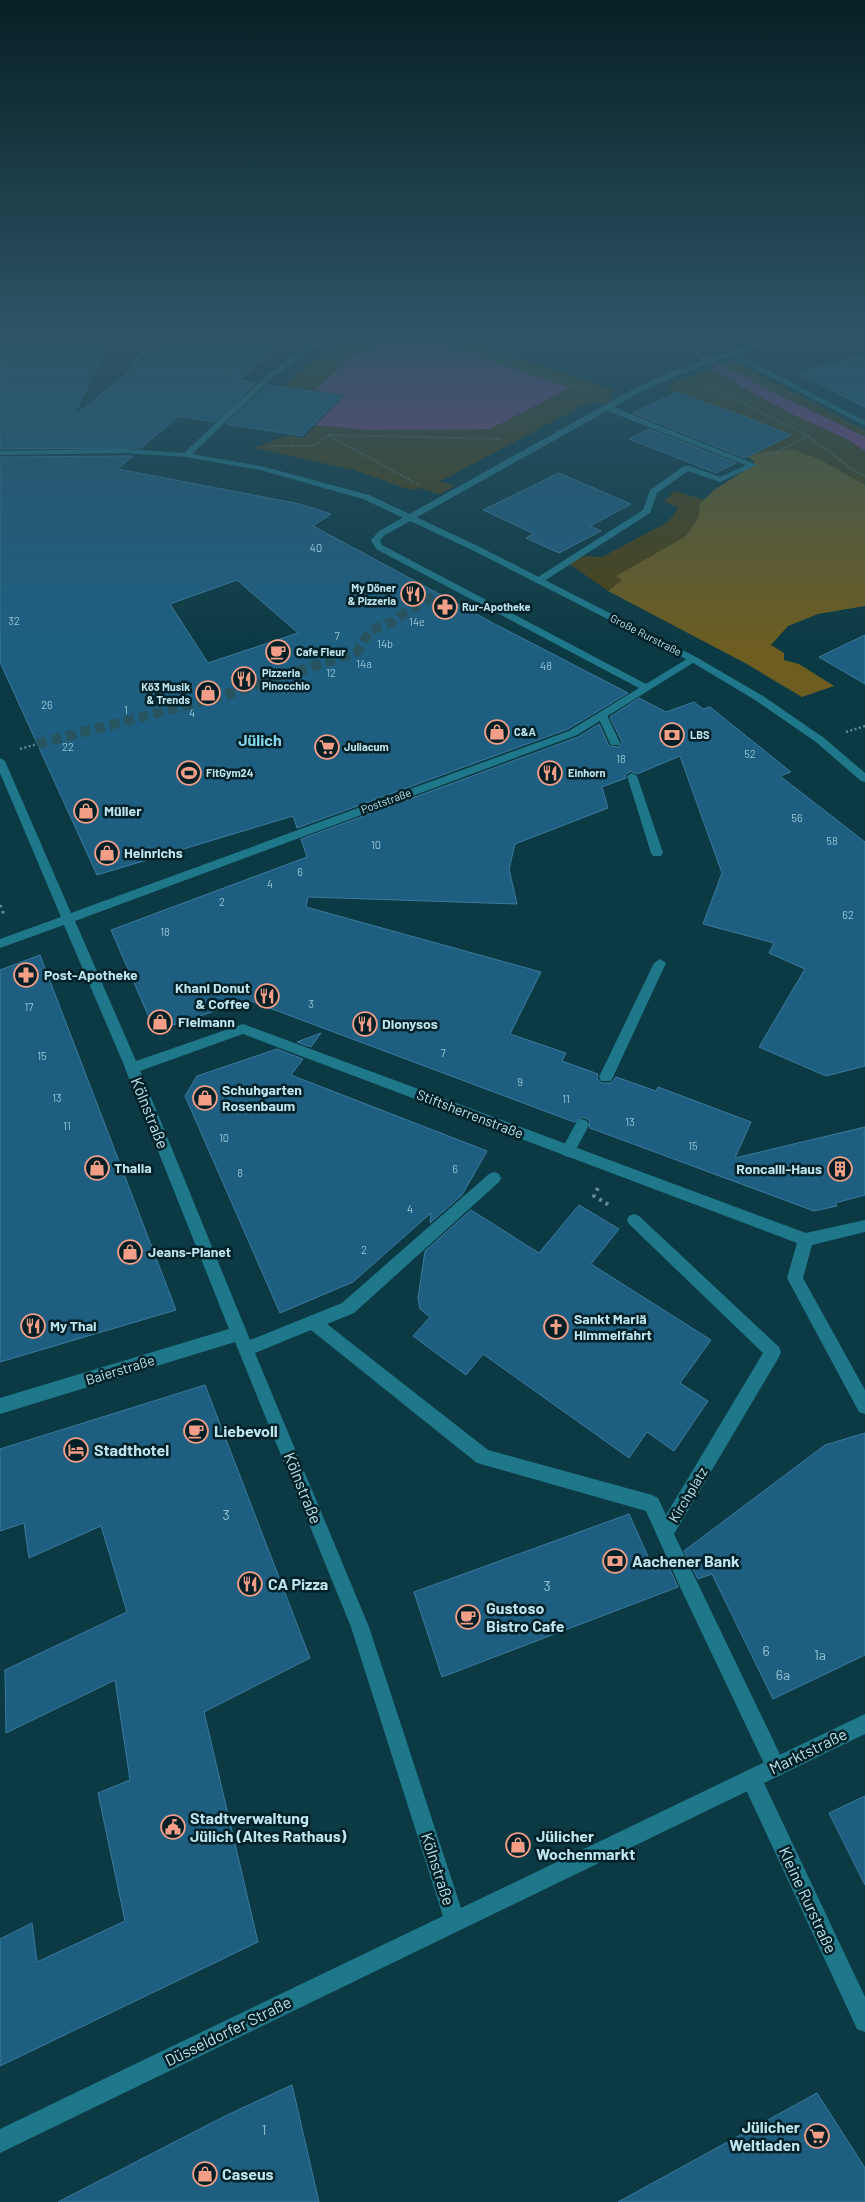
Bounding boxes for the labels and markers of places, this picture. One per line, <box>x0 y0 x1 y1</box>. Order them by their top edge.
place label: My Döner & Pizzeria <box>348 581 397 607</box>
restaurant icon: My Döner & Pizzeria <box>400 581 426 607</box>
pharmacy icon: Rur-Apotheke <box>432 594 458 620</box>
place label: Rur-Apotheke <box>462 600 530 613</box>
cafe icon: Cafe Fleur <box>265 639 291 665</box>
place label: Cafe Fleur <box>296 645 346 658</box>
restaurant icon: Pizzeria Pinocchio <box>231 666 257 692</box>
place label: Pizzeria Pinocchio <box>262 666 310 692</box>
place label: Kö3 Musik & Trends <box>141 680 190 706</box>
shop icon: Kö3 Musik & Trends <box>195 680 221 706</box>
shop icon: C&A <box>484 719 510 745</box>
bank icon: LBS <box>659 722 685 748</box>
place label: C&A <box>514 725 536 738</box>
place label: LBS <box>690 728 710 741</box>
supermarket icon: Juliacum <box>314 734 340 760</box>
place label: Juliacum <box>344 740 389 753</box>
sports icon: FitGym24 <box>176 760 202 786</box>
restaurant icon: Einhorn <box>537 760 563 786</box>
place label: FitGym24 <box>206 766 254 779</box>
place label: Einhorn <box>568 766 606 779</box>
shop icon: Müller <box>73 798 99 824</box>
place label: Müller <box>104 802 142 819</box>
shop icon: Heinrichs <box>94 840 120 866</box>
place label: Heinrichs <box>124 844 183 861</box>
pharmacy icon: Post-Apotheke <box>13 962 39 988</box>
place label: Post-Apotheke <box>44 966 138 983</box>
place label: Khani Donut & Coffee <box>175 979 250 1012</box>
restaurant icon: Khani Donut & Coffee <box>254 983 280 1009</box>
shop icon: Fielmann <box>147 1009 173 1035</box>
restaurant icon: Dionysos <box>352 1011 378 1037</box>
place label: Fielmann <box>178 1013 235 1030</box>
place label: Dionysos <box>382 1015 438 1032</box>
place label: Schuhgarten Rosenbaum <box>222 1081 302 1114</box>
shop icon: Schuhgarten Rosenbaum <box>192 1085 218 1111</box>
shop icon: Thalia <box>84 1155 110 1181</box>
building icon: Roncalli-Haus <box>827 1156 853 1182</box>
place label: Thalia <box>114 1159 152 1176</box>
place label: Roncalli-Haus <box>736 1160 822 1177</box>
shop icon: Jeans-Planet <box>117 1239 143 1265</box>
place label: Jeans-Planet <box>148 1243 231 1260</box>
place label: Sankt Mariä Himmelfahrt <box>574 1310 652 1343</box>
restaurant icon: My Thai <box>20 1313 46 1339</box>
church icon: Sankt Mariä Himmelfahrt <box>543 1314 569 1340</box>
place label: My Thai <box>50 1317 97 1334</box>
cafe icon: Liebevoll <box>183 1418 209 1444</box>
place label: Liebevoll <box>214 1421 278 1440</box>
hotel icon: Stadthotel <box>63 1437 89 1463</box>
place label: Stadthotel <box>94 1440 169 1459</box>
bank icon: Aachener Bank <box>602 1548 628 1574</box>
place label: Aachener Bank <box>632 1551 740 1570</box>
restaurant icon: CA Pizza <box>237 1571 263 1597</box>
place label: CA Pizza <box>268 1574 328 1593</box>
place label: Gustoso Bistro Cafe <box>486 1598 565 1635</box>
cafe icon: Gustoso Bistro Cafe <box>455 1604 481 1630</box>
place label: Stadtverwaltung Jülich (Altes Rathaus) <box>190 1808 347 1845</box>
public building icon: Stadtverwaltung Jülich (Altes Rathaus) <box>160 1814 186 1840</box>
place label: Jülicher Wochenmarkt <box>536 1826 635 1863</box>
shop icon: Jülicher Wochenmarkt <box>505 1832 531 1858</box>
place label: Jülicher Weltladen <box>729 2117 800 2154</box>
supermarket icon: Jülicher Weltladen <box>804 2123 830 2149</box>
shop icon: Caseus <box>192 2161 218 2187</box>
place label: Caseus <box>222 2164 274 2183</box>

